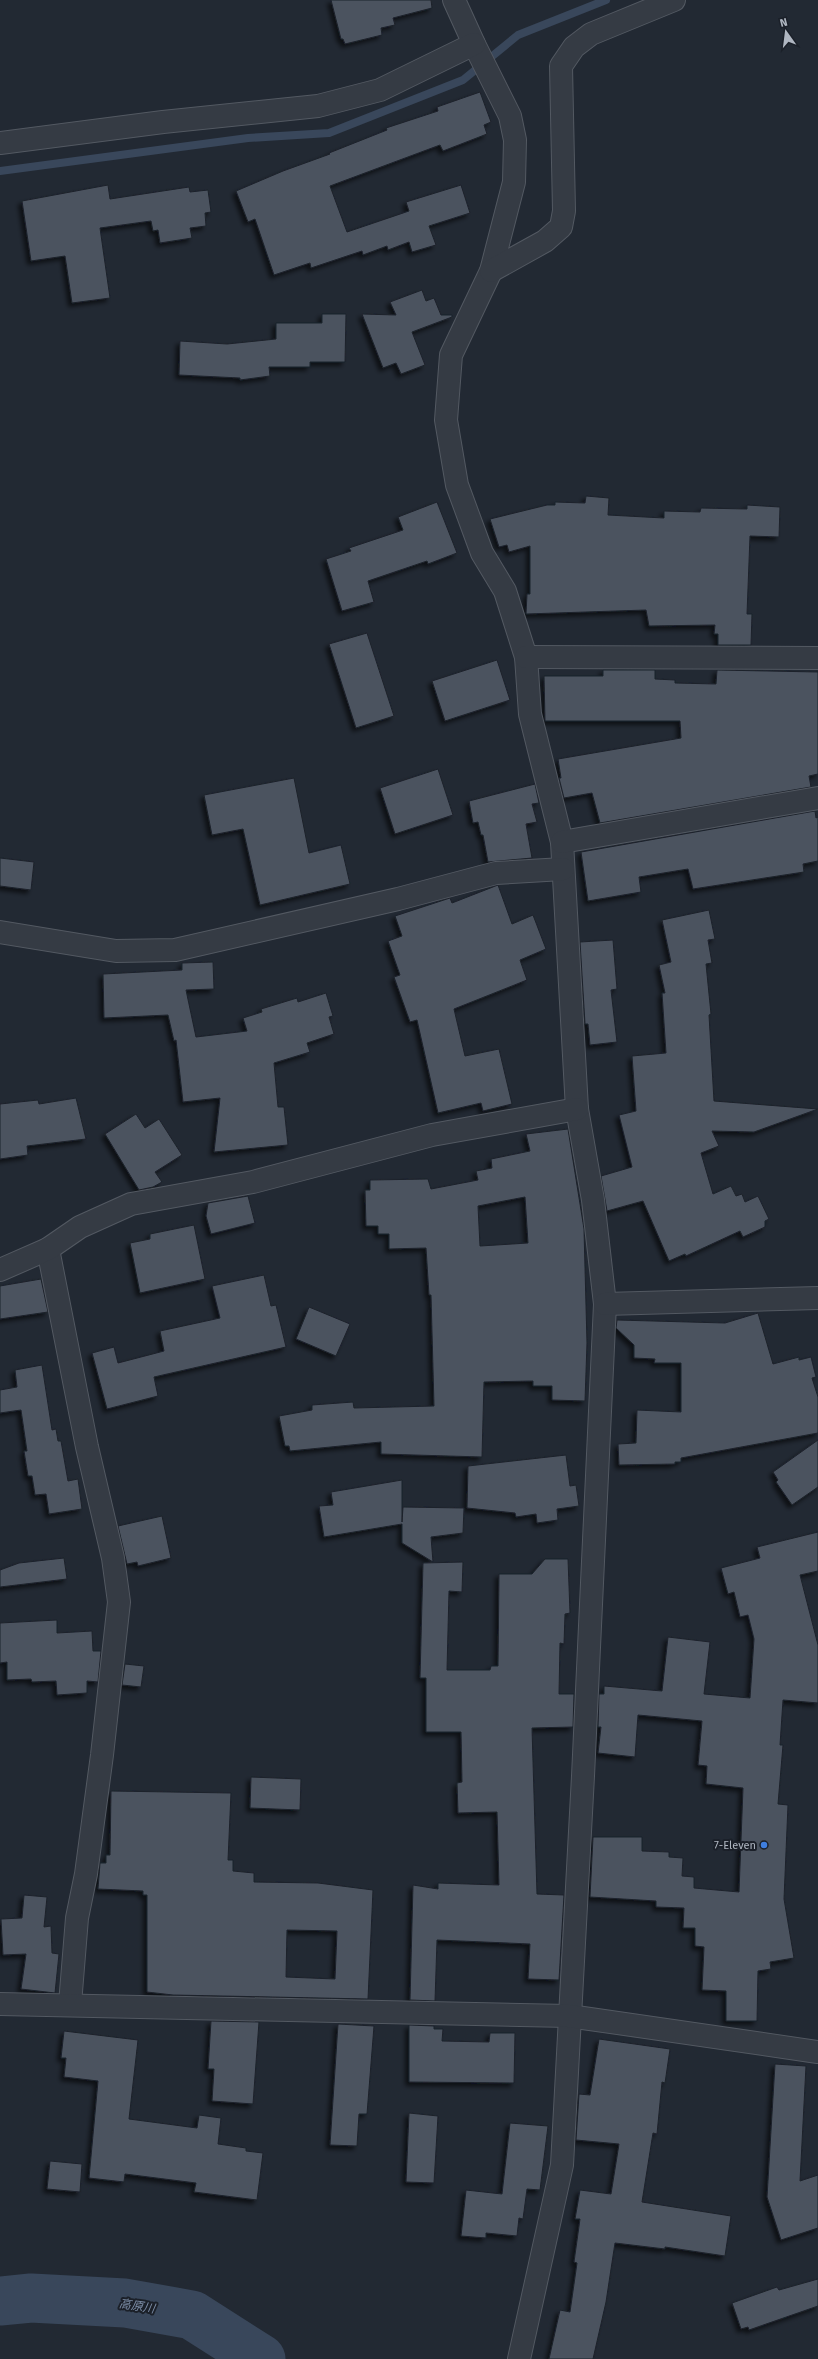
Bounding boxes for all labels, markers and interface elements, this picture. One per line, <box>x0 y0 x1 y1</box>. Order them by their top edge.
north arrow <box>766 12 806 52</box>
text: N <box>779 16 789 30</box>
place label: 7-Eleven <box>714 1839 756 1852</box>
marker: 7-Eleven <box>759 1840 769 1850</box>
water label: 高原川 <box>118 2296 158 2316</box>

